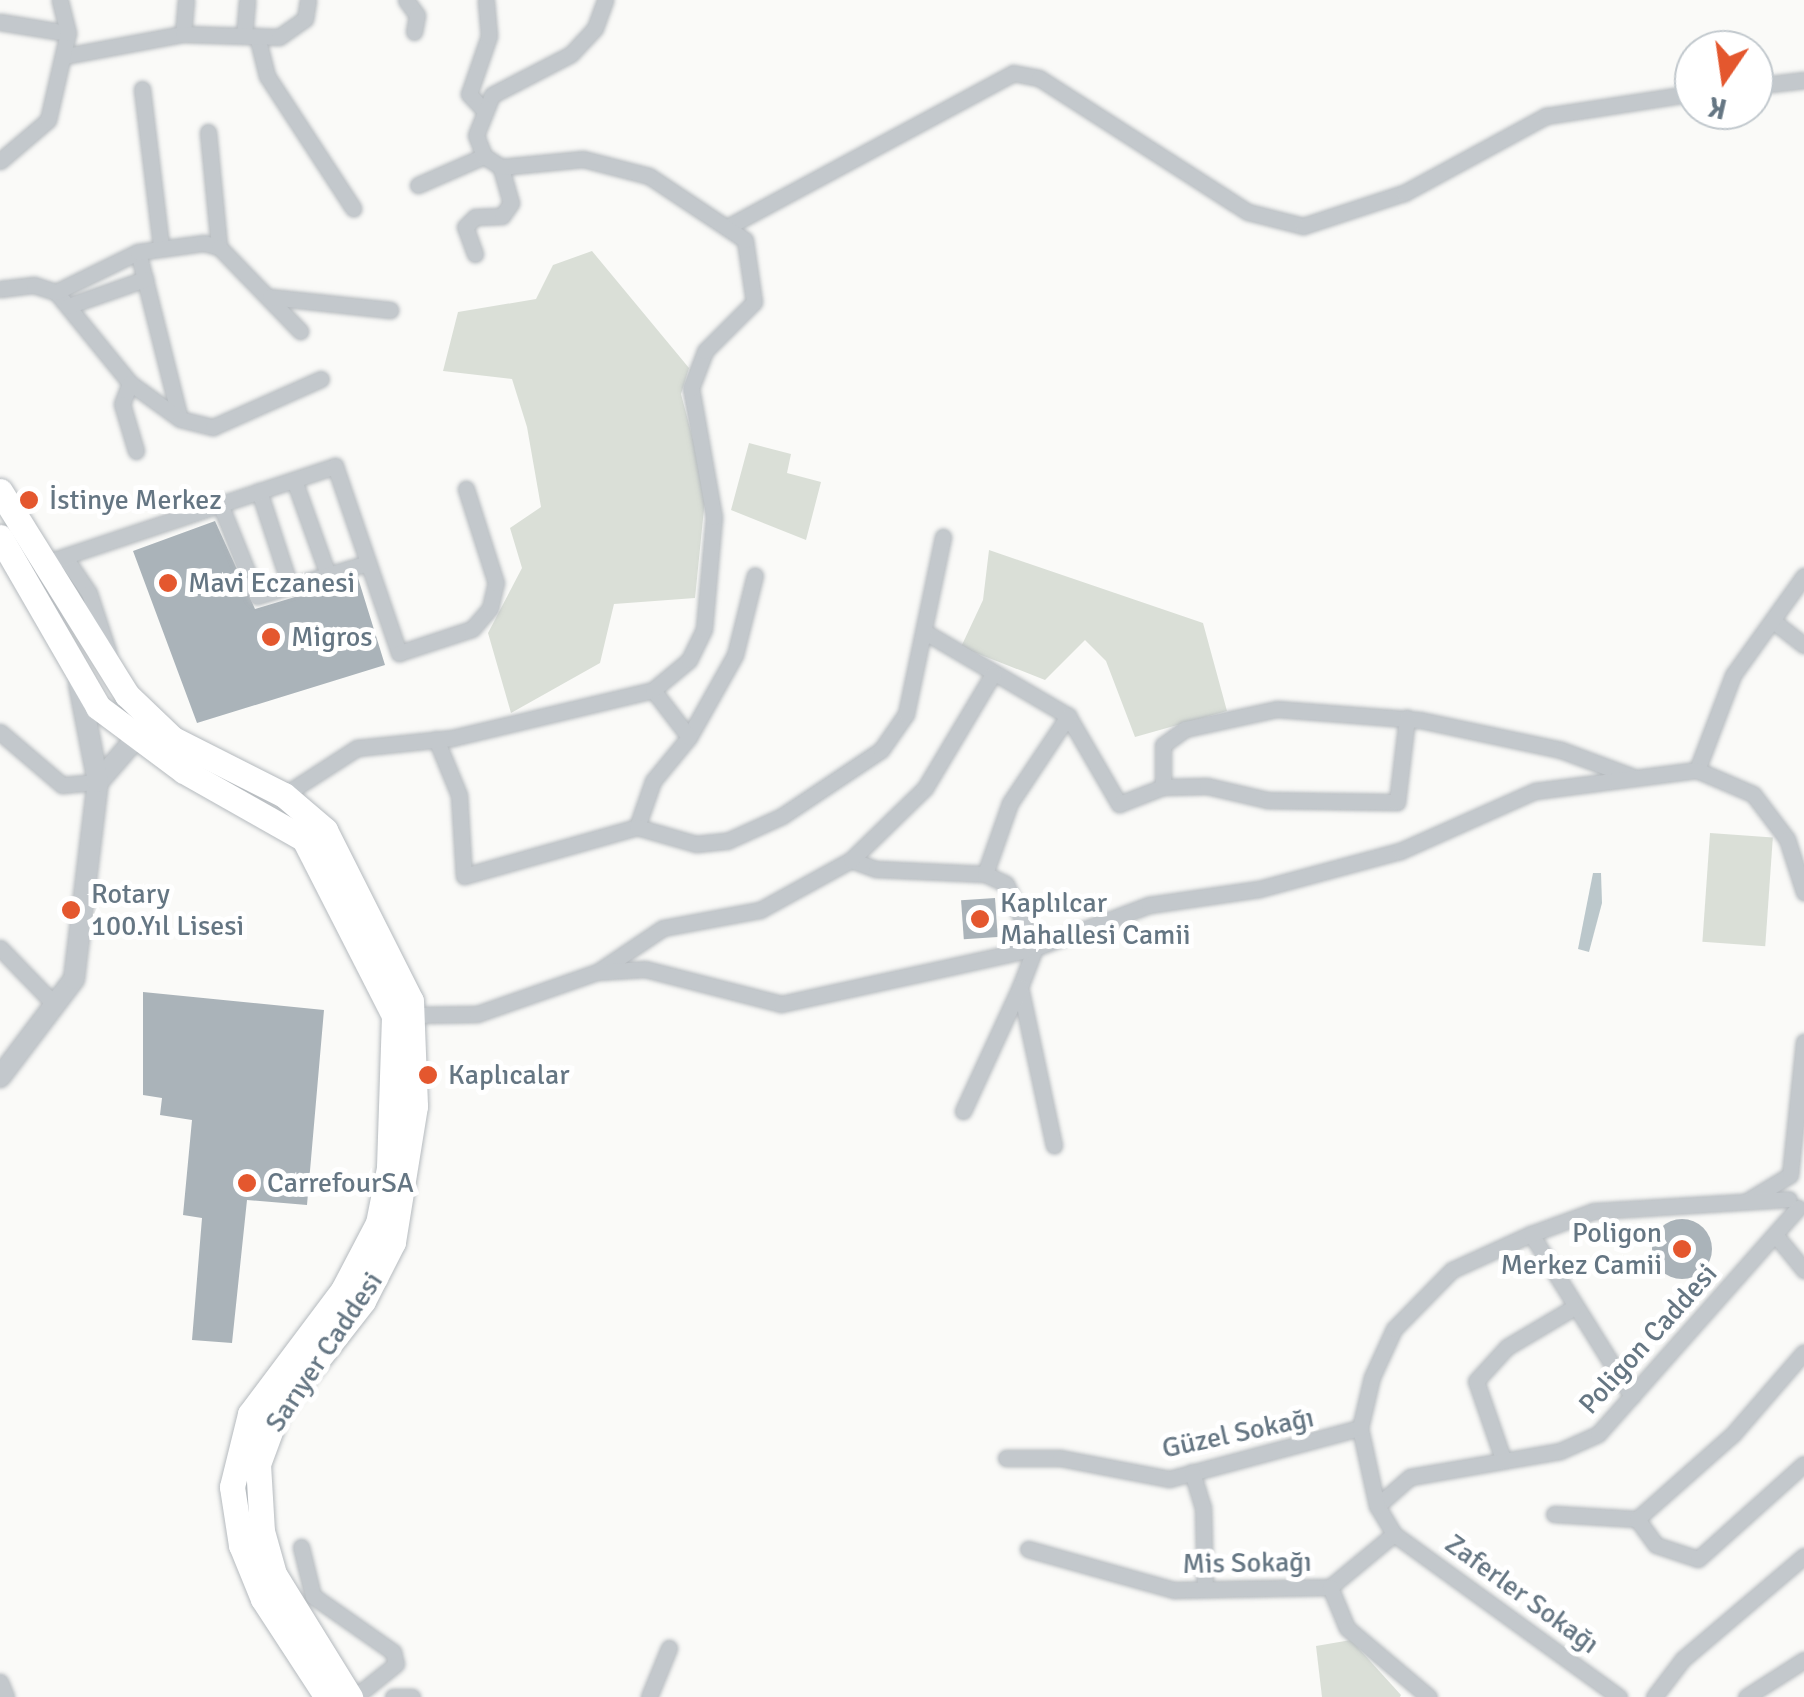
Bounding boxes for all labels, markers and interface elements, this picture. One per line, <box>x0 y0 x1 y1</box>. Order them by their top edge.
north arrow <box>1674 30 1774 130</box>
text: K <box>1705 89 1730 126</box>
place label: İstinye Merkez <box>49 483 222 517</box>
marker: İstinye Merkez <box>18 489 40 511</box>
place label: Mavi Eczanesi <box>188 566 355 600</box>
marker: Mavi Eczanesi <box>157 572 179 594</box>
place label: Migros <box>291 620 373 654</box>
marker: Migros <box>260 626 282 648</box>
place label: Rotary 100.Yıl Lisesi <box>91 877 244 943</box>
place label: Kaplılcar Mahallesi Camii <box>1000 886 1191 952</box>
marker: Rotary 100.Yıl Lisesi <box>60 899 82 921</box>
marker: Kaplılcar Mahallesi Camii <box>969 908 991 930</box>
place label: Kaplıcalar <box>448 1058 570 1092</box>
marker: Kaplıcalar <box>417 1064 439 1086</box>
place label: CarrefourSA <box>267 1166 414 1200</box>
marker: CarrefourSA <box>236 1172 258 1194</box>
place label: Poligon Merkez Camii <box>1501 1216 1662 1282</box>
marker: Poligon Merkez Camii <box>1671 1238 1693 1260</box>
street label: Poligon Caddesi <box>1572 1257 1724 1421</box>
street label: Sarıyer Caddesi <box>258 1266 390 1438</box>
street label: Güzel Sokağı <box>1159 1401 1317 1465</box>
street label: Zaferler Sokağı <box>1439 1527 1605 1661</box>
street label: Mis Sokağı <box>1182 1545 1312 1581</box>

